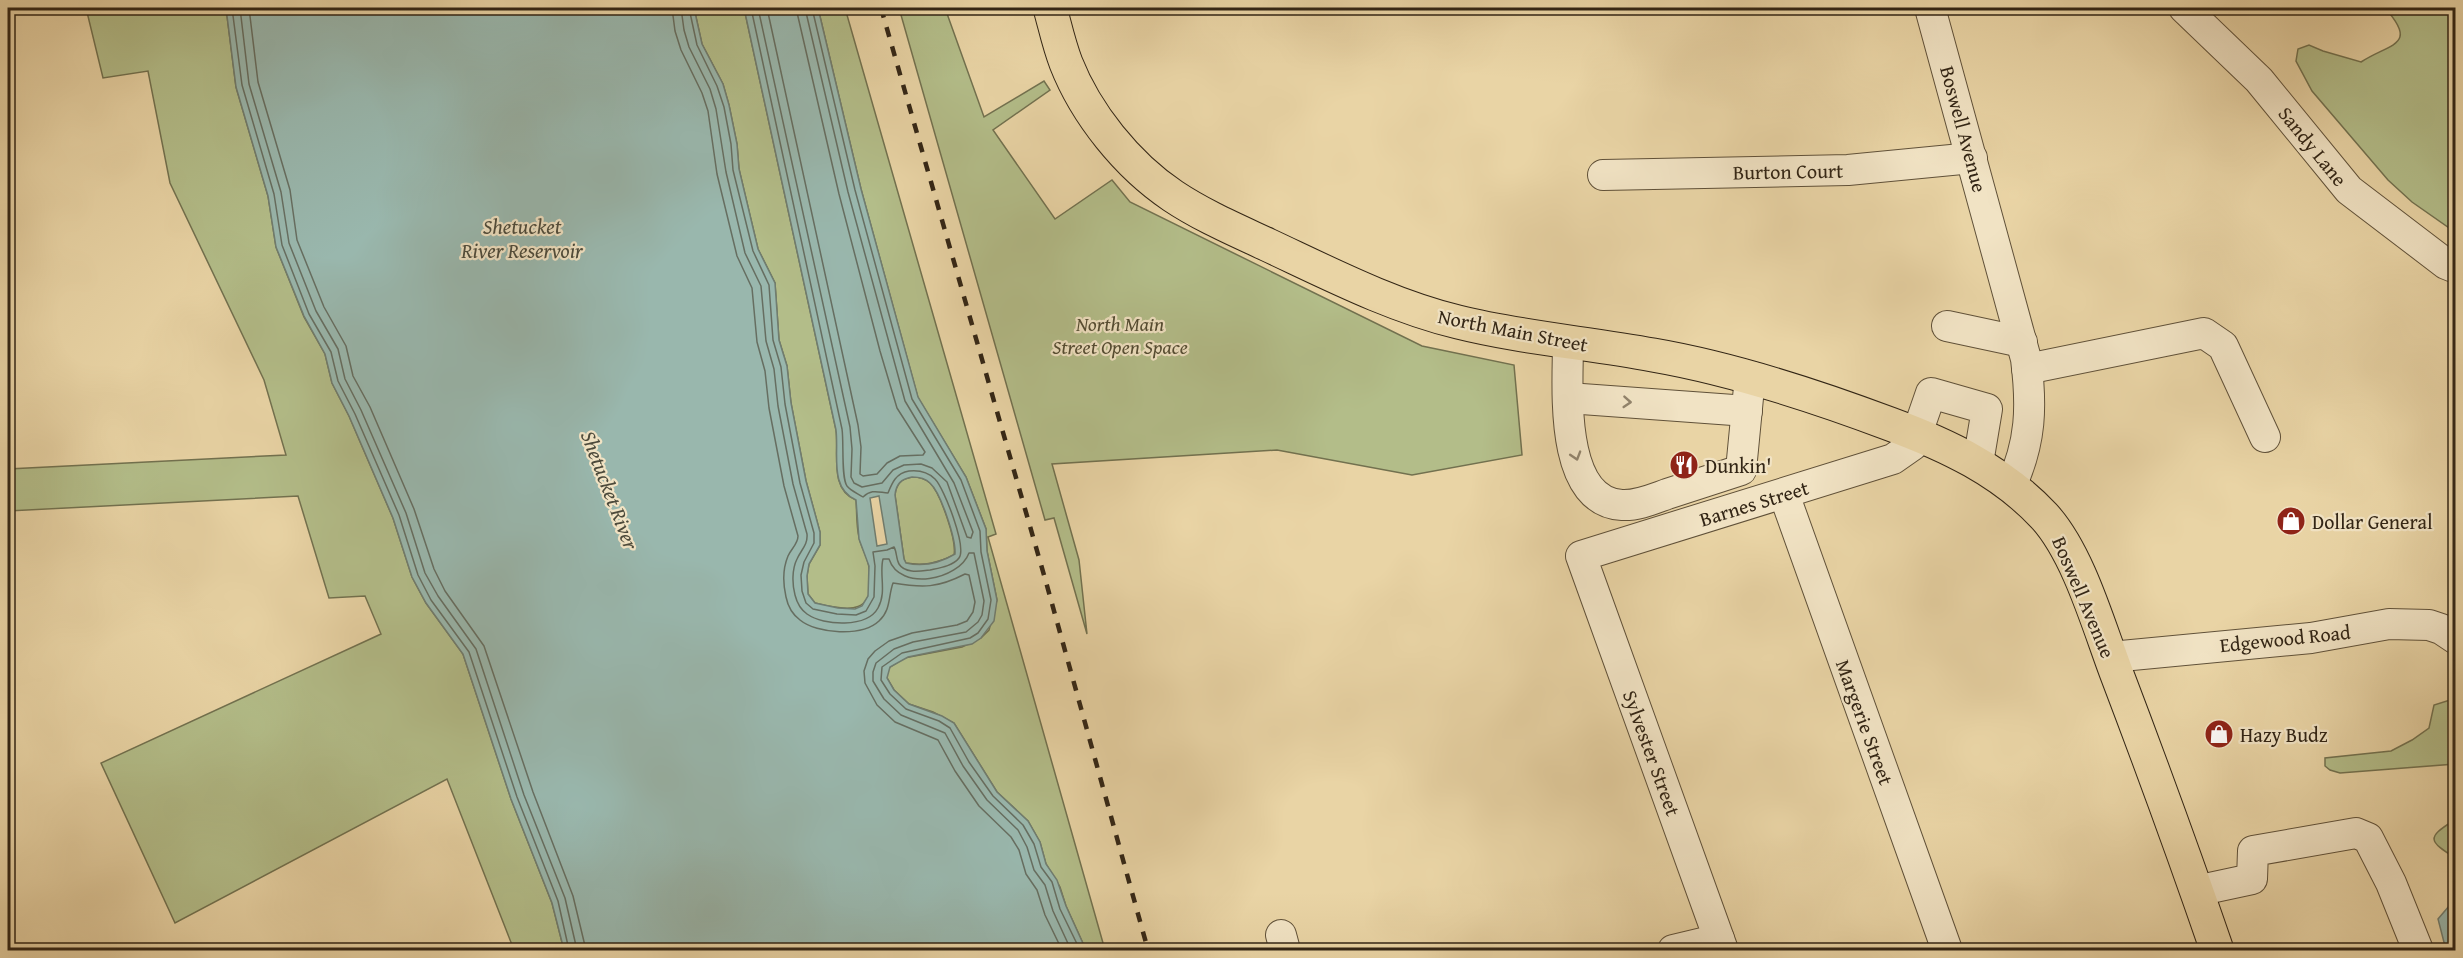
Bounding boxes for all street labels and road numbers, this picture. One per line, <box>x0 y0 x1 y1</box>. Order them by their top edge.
street label: Boswell Avenue <box>1933 63 1995 195</box>
street label: Sandy Lane <box>2272 100 2354 192</box>
street label: Burton Court <box>1733 156 1843 186</box>
street label: North Main Street <box>1436 301 1590 359</box>
street label: Barnes Street <box>1696 473 1812 533</box>
street label: Boswell Avenue <box>2045 532 2123 662</box>
street label: Edgewood Road <box>2218 617 2352 659</box>
street label: Margerie Street <box>1829 655 1901 789</box>
street label: Sylvester Street <box>1616 686 1688 820</box>

